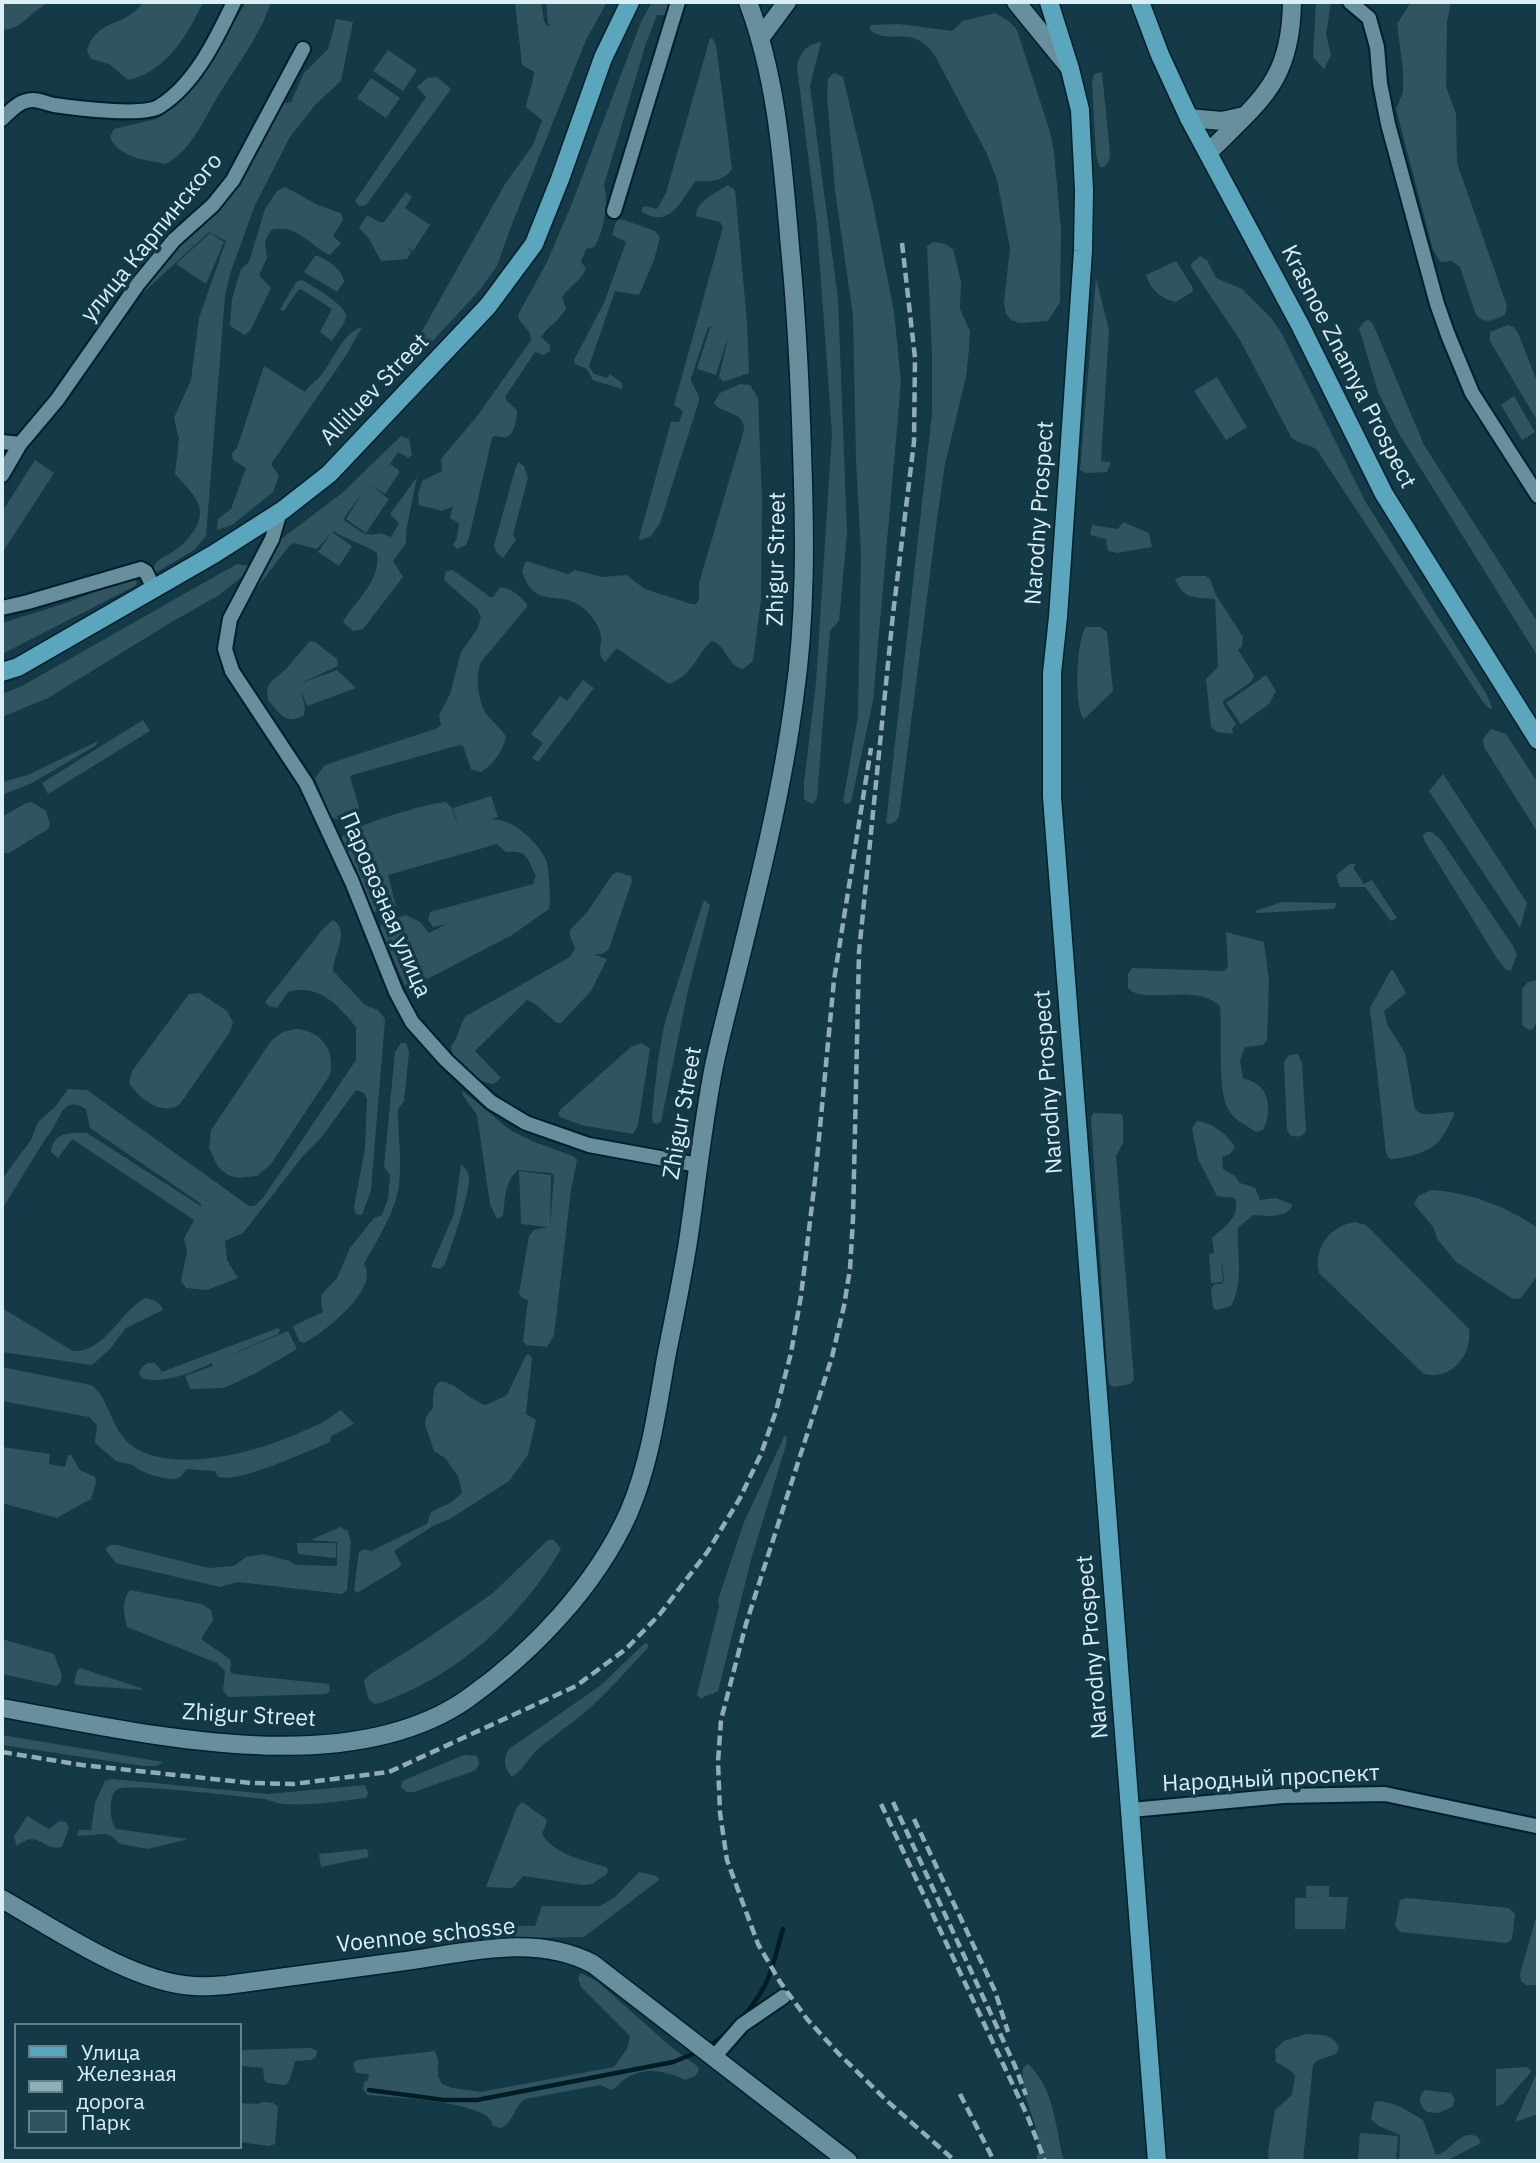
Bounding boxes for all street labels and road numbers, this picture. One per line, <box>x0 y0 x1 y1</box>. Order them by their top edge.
street label: улица Карпинского <box>75 148 229 328</box>
street label: Krasnoe Znamya Prospect <box>1275 241 1421 493</box>
street label: Alliluev Street <box>315 328 435 452</box>
street label: Narodny Prospect <box>1020 420 1060 606</box>
street label: Zhigur Street <box>762 492 792 626</box>
street label: Паровозная улица <box>333 808 437 1002</box>
street label: Narodny Prospect <box>1029 989 1069 1175</box>
street label: Zhigur Street <box>658 1045 708 1181</box>
street label: Narodny Prospect <box>1071 1554 1115 1740</box>
street label: Zhigur Street <box>181 1699 317 1733</box>
street label: Народный проспект <box>1161 1760 1381 1798</box>
street label: Voennoe schosse <box>335 1913 517 1959</box>

